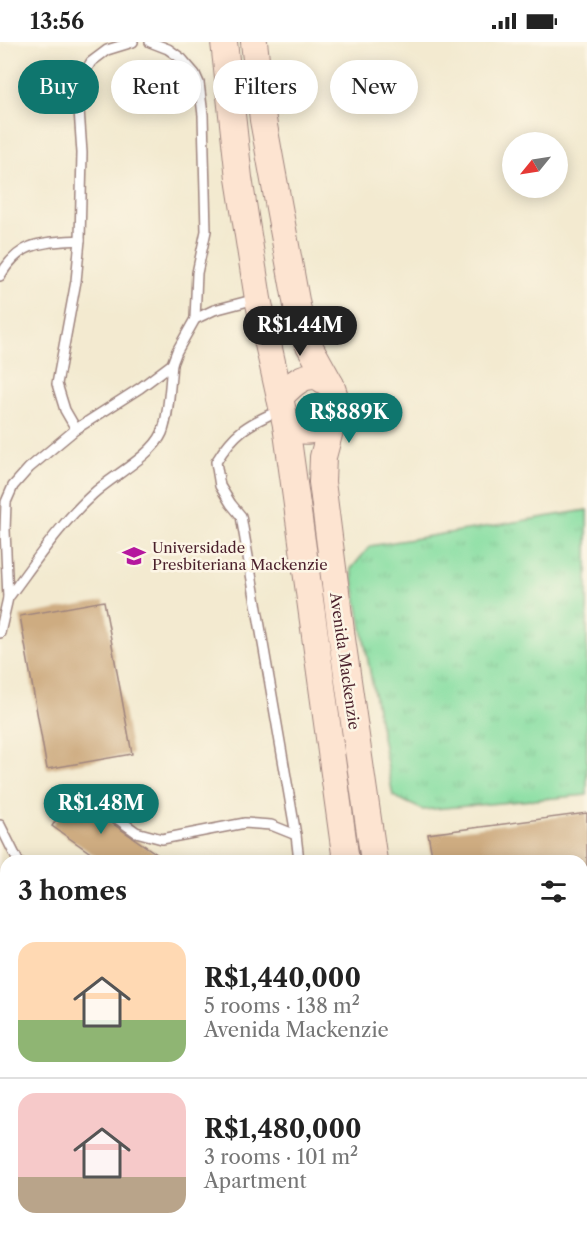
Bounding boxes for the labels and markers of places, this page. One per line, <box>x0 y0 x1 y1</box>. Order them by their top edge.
pin: R$1.44M <box>245 306 355 357</box>
pin: R$889K <box>300 393 398 444</box>
place label: Universidade Presbiteriana Mackenzie <box>152 538 328 574</box>
school or university icon: Universidade Presbiteriana Mackenzie <box>121 543 147 569</box>
pin: R$1.48M <box>46 784 156 835</box>

